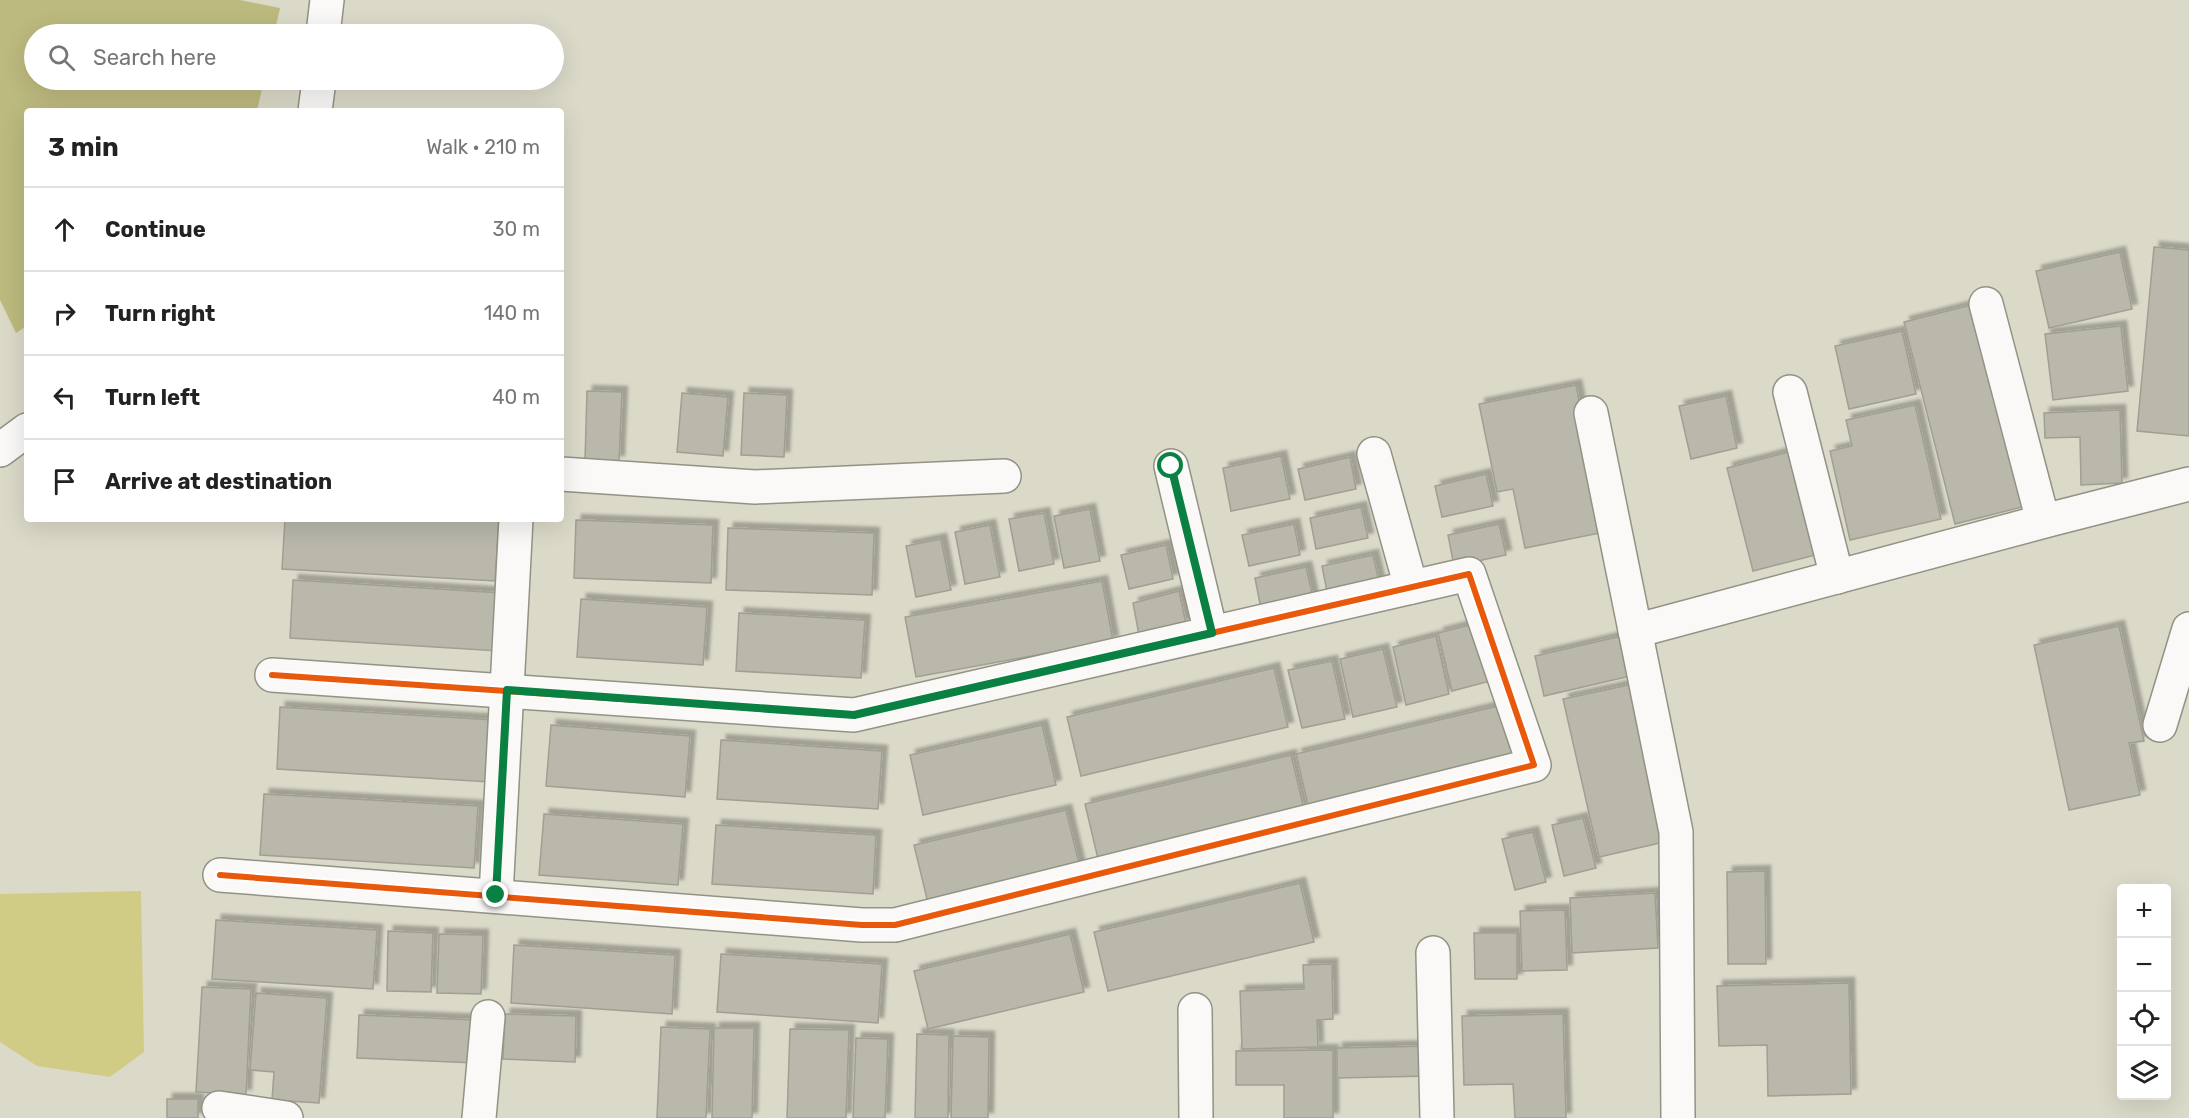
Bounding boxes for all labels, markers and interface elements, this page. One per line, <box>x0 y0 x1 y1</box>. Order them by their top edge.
search box <box>24 24 564 90</box>
icon: search <box>45 41 78 74</box>
text: Search here <box>93 44 216 71</box>
text: 3 min <box>48 132 119 163</box>
text: Walk · 210 m <box>426 135 540 159</box>
icon: ahead <box>48 213 81 246</box>
text: Continue <box>105 216 206 243</box>
text: 30 m <box>493 217 540 241</box>
icon: right <box>48 297 81 330</box>
text: Turn right <box>105 300 215 327</box>
text: 140 m <box>484 301 540 325</box>
icon: left <box>48 381 81 414</box>
text: Turn left <box>105 384 200 411</box>
text: 40 m <box>492 385 540 409</box>
route start <box>1157 452 1183 478</box>
icon: arrive <box>48 465 81 498</box>
text: Arrive at destination <box>105 468 332 495</box>
route end <box>482 881 508 907</box>
map controls <box>2117 884 2171 1100</box>
button: + <box>2117 884 2171 938</box>
button: − <box>2117 938 2171 992</box>
button: locate <box>2117 992 2171 1046</box>
button: layers <box>2117 1046 2171 1100</box>

